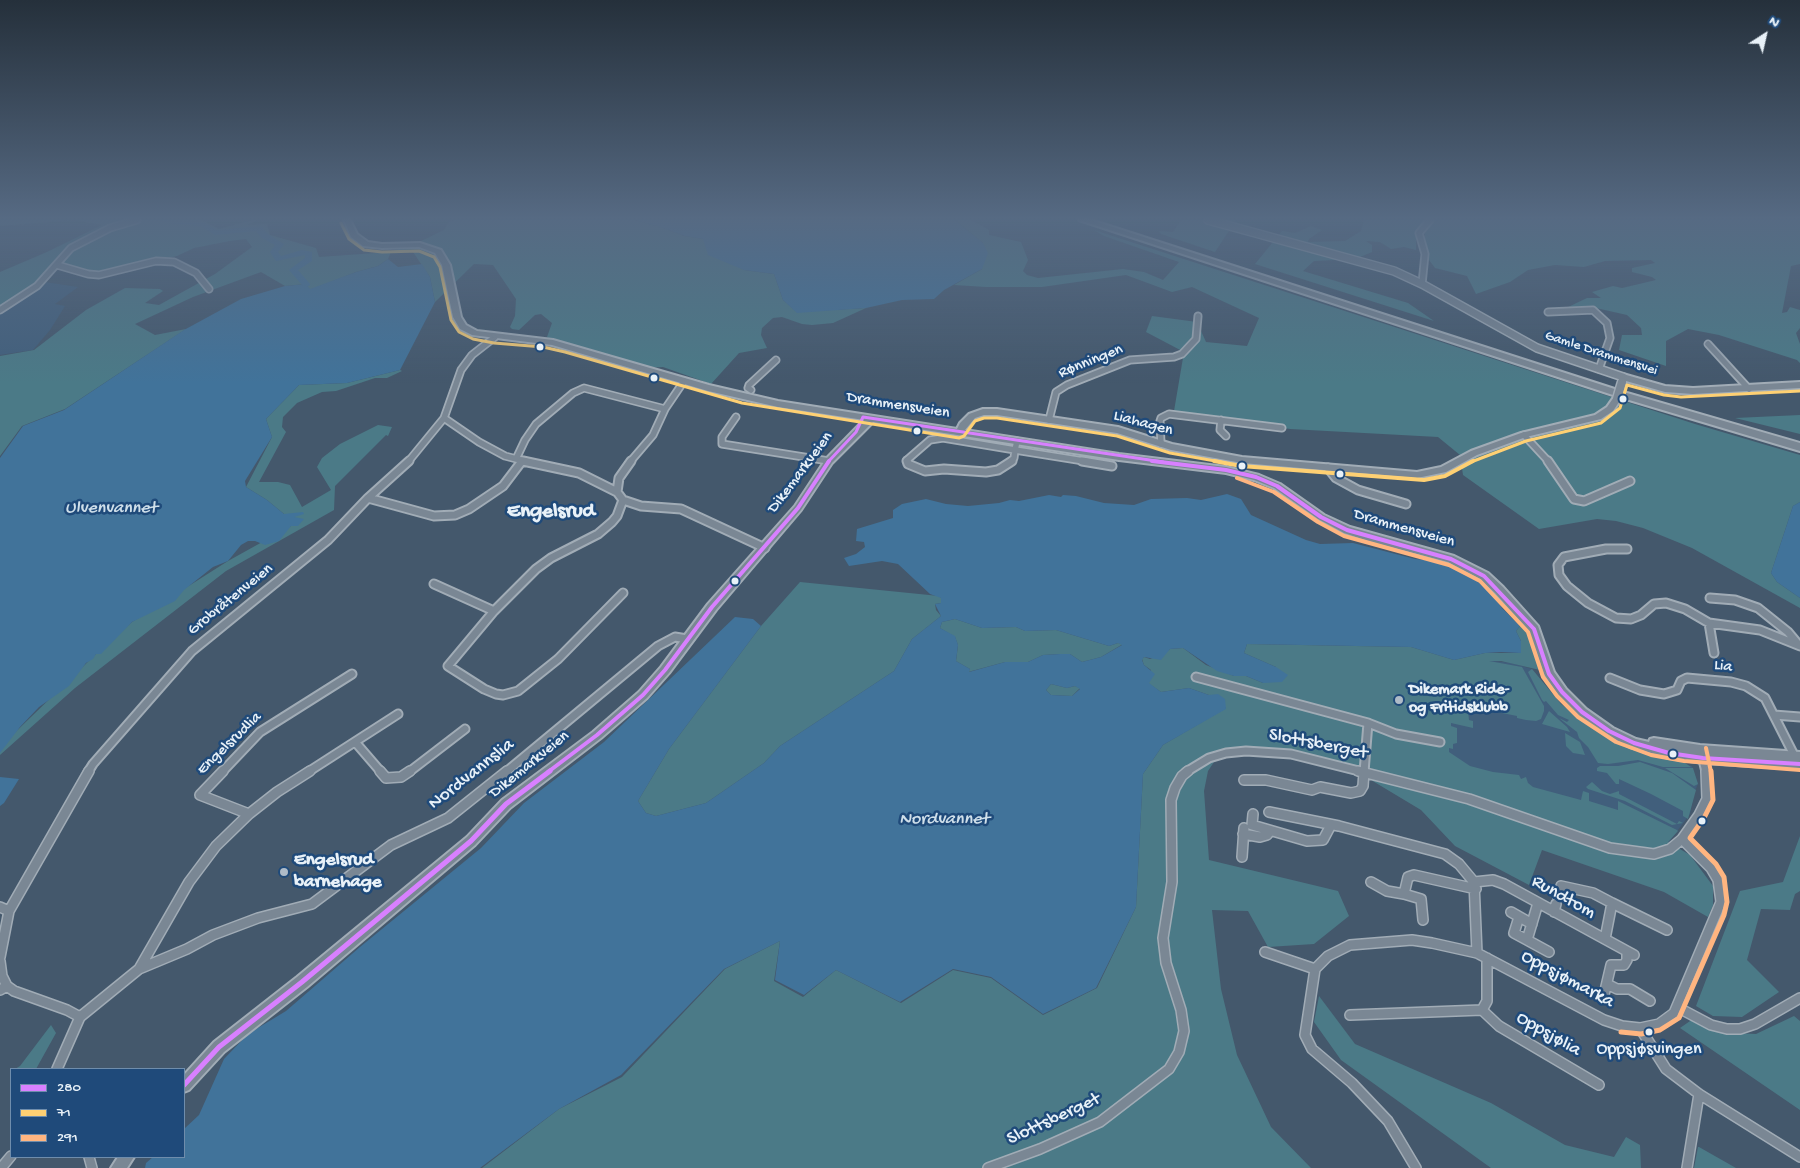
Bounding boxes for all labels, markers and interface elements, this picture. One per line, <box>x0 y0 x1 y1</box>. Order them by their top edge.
north arrow <box>1740 10 1790 60</box>
text: N <box>1765 13 1783 32</box>
street label: Gamle Drammensvei <box>1543 328 1659 380</box>
street label: Rønningen <box>1056 340 1126 384</box>
unlabelled marker <box>535 342 545 352</box>
unlabelled marker <box>649 373 659 383</box>
street label: Drammensveien <box>845 388 951 424</box>
unlabelled marker <box>1618 394 1628 404</box>
street label: Liahagen <box>1111 407 1175 441</box>
unlabelled marker <box>912 426 922 436</box>
street label: Dikemarkveien <box>764 429 838 517</box>
unlabelled marker <box>1237 461 1247 471</box>
unlabelled marker <box>1335 469 1345 479</box>
water label: Ulvenvannet <box>65 498 157 520</box>
district label: Engelsrud <box>507 500 595 526</box>
street label: Drammensveien <box>1351 505 1457 553</box>
street label: Grobråtenveien <box>185 560 277 640</box>
unlabelled marker <box>730 576 740 586</box>
street label: Lia <box>1713 656 1733 678</box>
place label: Dikemark Ride- og Fritidsklubb <box>1409 681 1510 719</box>
marker: Dikemark Ride- og Fritidsklubb <box>1393 694 1405 706</box>
street label: Engelsrudlia <box>194 708 266 780</box>
street label: Slottsberget <box>1267 724 1369 766</box>
street label: Dikemarkveien <box>486 727 574 803</box>
street label: Nordvannslia <box>424 734 520 816</box>
unlabelled marker <box>1668 749 1678 759</box>
water label: Nordvannet <box>899 809 989 831</box>
unlabelled marker <box>1697 816 1707 826</box>
place label: Engelsrud barnehage <box>294 850 382 894</box>
marker: Engelsrud barnehage <box>278 866 290 878</box>
street label: Rundtom <box>1527 871 1599 925</box>
street label: Oppsjømarka <box>1516 946 1618 1014</box>
street label: Oppsjølia <box>1511 1007 1585 1063</box>
marker: Oppsjøsvingen <box>1644 1027 1654 1037</box>
place label: Oppsjøsvingen <box>1597 1039 1701 1061</box>
legend <box>10 1068 185 1158</box>
text: 280 <box>57 1079 81 1097</box>
street label: Slottsberget <box>1004 1088 1104 1152</box>
text: 71 <box>57 1104 71 1122</box>
text: 291 <box>57 1129 78 1147</box>

